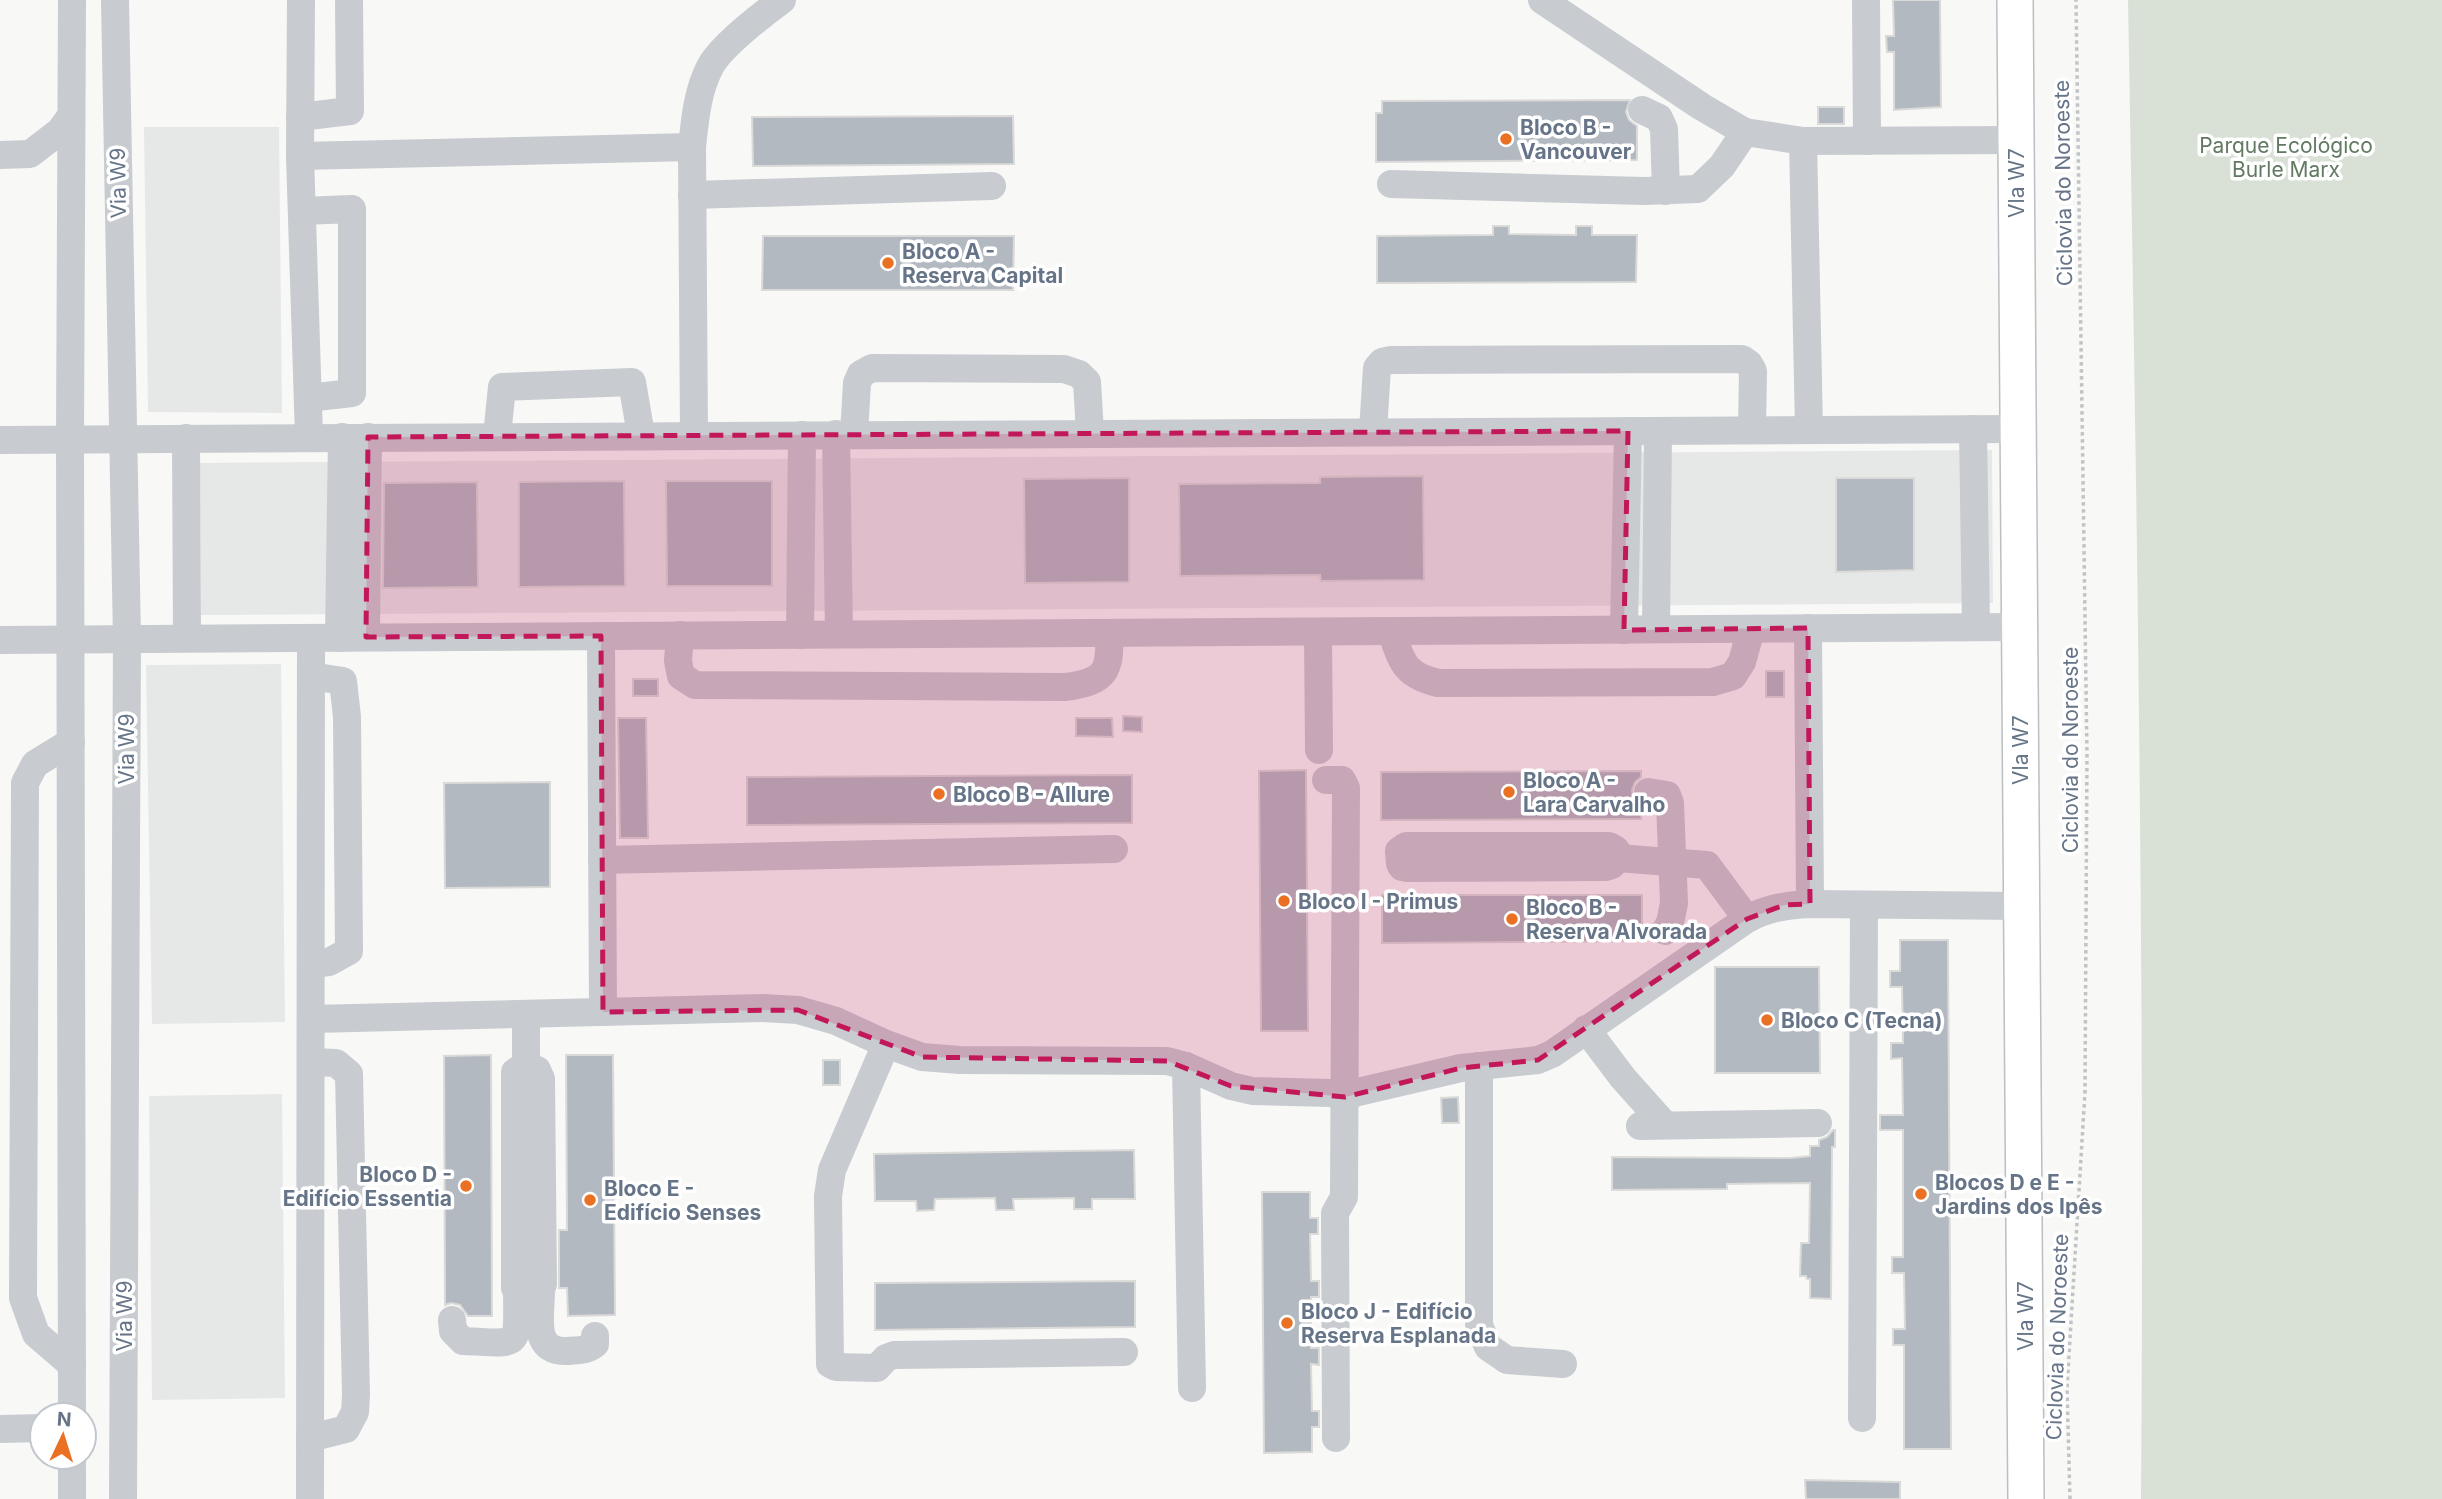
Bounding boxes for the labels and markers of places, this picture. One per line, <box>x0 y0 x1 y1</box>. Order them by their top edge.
place label: Bloco B - Vancouver <box>1520 115 1632 164</box>
marker: Bloco B - Vancouver <box>1498 131 1514 147</box>
place label: Bloco A - Reserva Capital <box>902 239 1063 288</box>
marker: Bloco A - Reserva Capital <box>880 255 896 271</box>
place label: Bloco A - Lara Carvalho <box>1523 768 1665 817</box>
place label: Bloco B - Allure <box>953 782 1110 807</box>
marker: Bloco A - Lara Carvalho <box>1501 784 1517 800</box>
marker: Bloco B - Allure <box>931 786 947 802</box>
place label: Bloco I - Primus <box>1298 889 1458 914</box>
marker: Bloco I - Primus <box>1276 893 1292 909</box>
place label: Bloco B - Reserva Alvorada <box>1526 895 1707 944</box>
marker: Bloco B - Reserva Alvorada <box>1504 911 1520 927</box>
place label: Bloco C (Tecna) <box>1781 1008 1943 1033</box>
marker: Bloco C (Tecna) <box>1759 1012 1775 1028</box>
place label: Bloco D - Edifício Essentia <box>283 1162 452 1211</box>
place label: Blocos D e E - Jardins dos Ipês <box>1935 1170 2103 1219</box>
place label: Bloco E - Edifício Senses <box>604 1176 761 1225</box>
marker: Bloco D - Edifício Essentia <box>458 1178 474 1194</box>
marker: Blocos D e E - Jardins dos Ipês <box>1913 1186 1929 1202</box>
marker: Bloco E - Edifício Senses <box>582 1192 598 1208</box>
place label: Bloco J - Edifício Reserva Esplanada <box>1301 1299 1496 1348</box>
marker: Bloco J - Edifício Reserva Esplanada <box>1279 1315 1295 1331</box>

